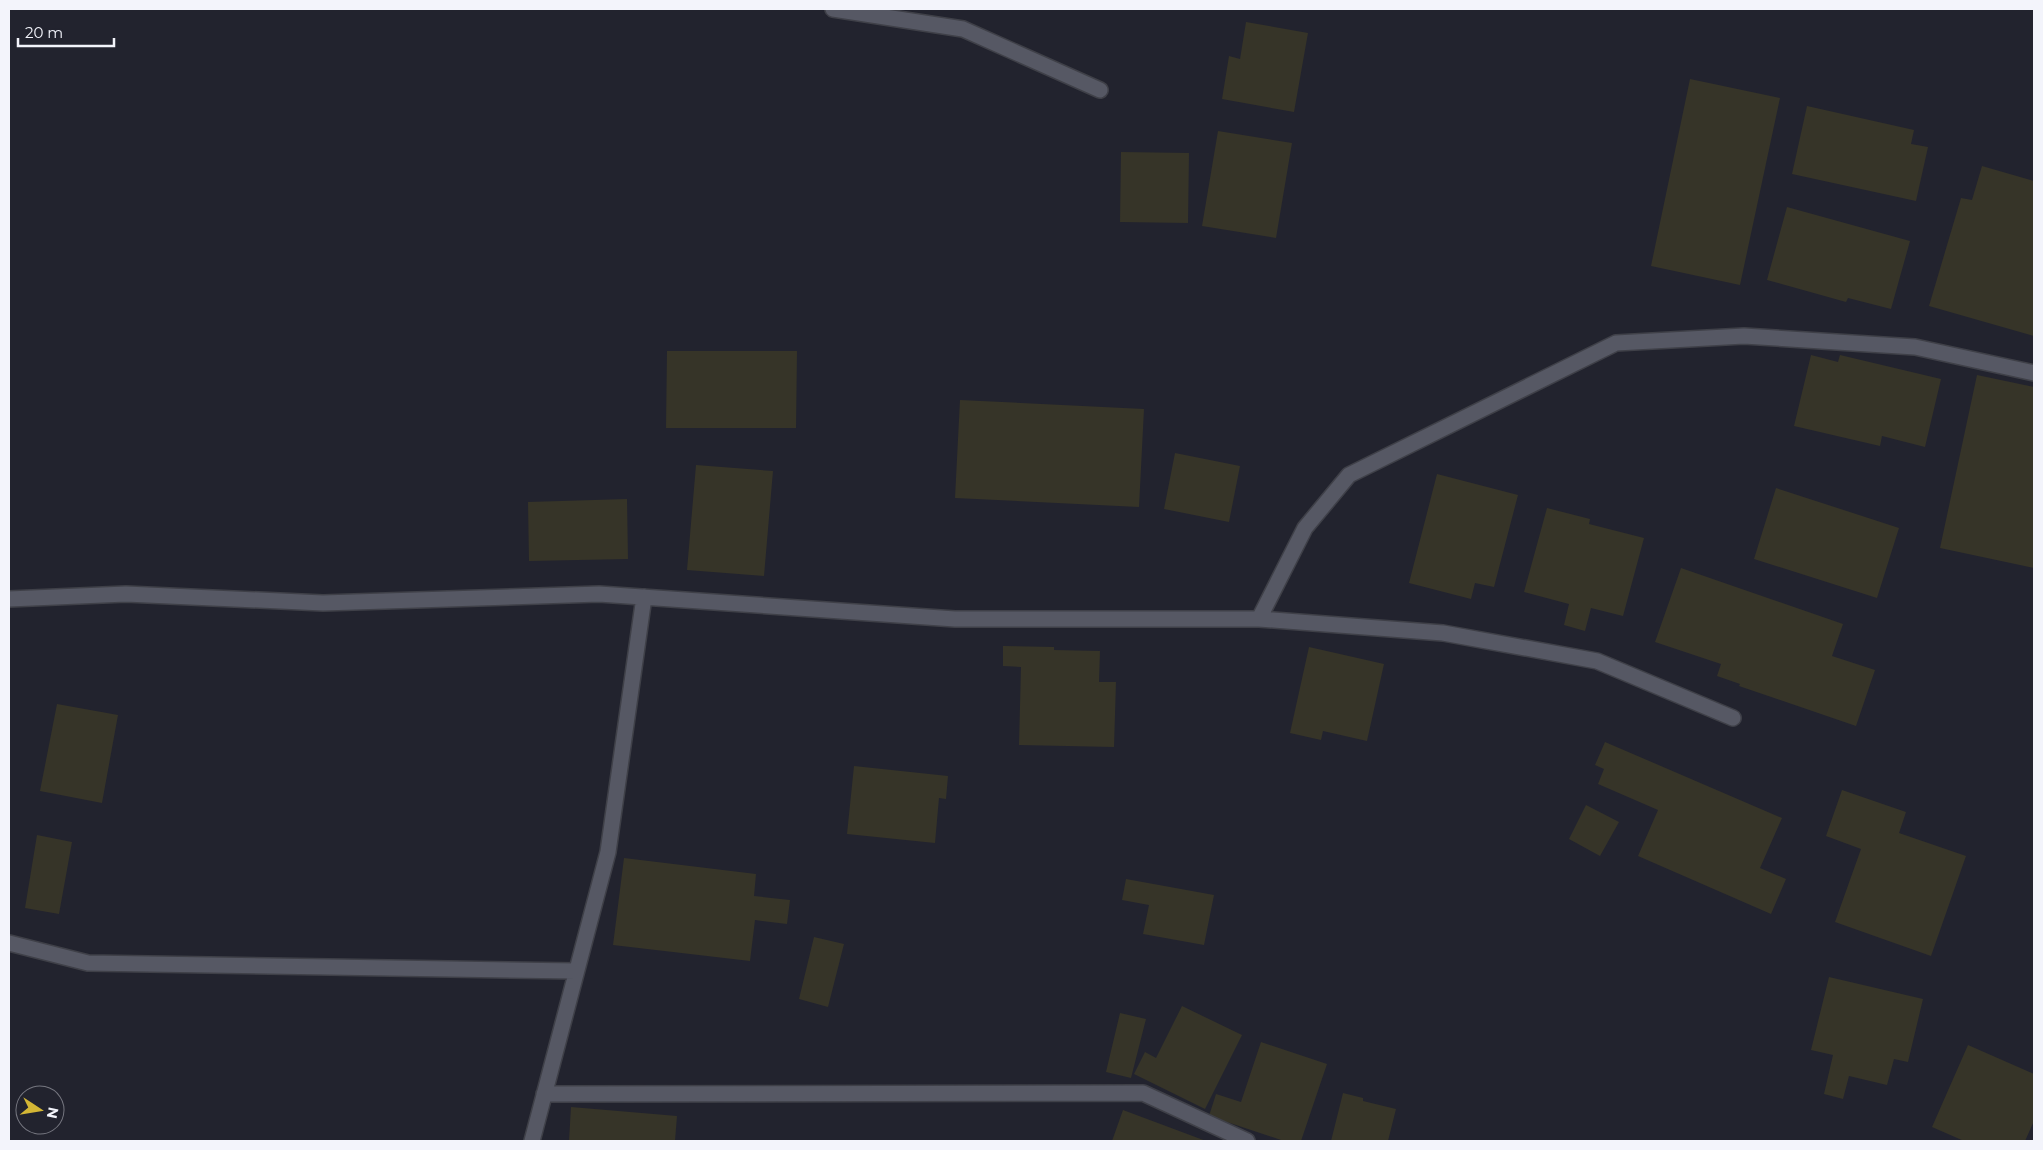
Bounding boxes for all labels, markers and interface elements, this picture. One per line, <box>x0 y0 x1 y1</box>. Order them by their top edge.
scale bar <box>18 15 114 47</box>
text: 20 m <box>25 23 63 42</box>
north arrow <box>15 1085 65 1135</box>
text: N <box>43 1105 63 1120</box>

